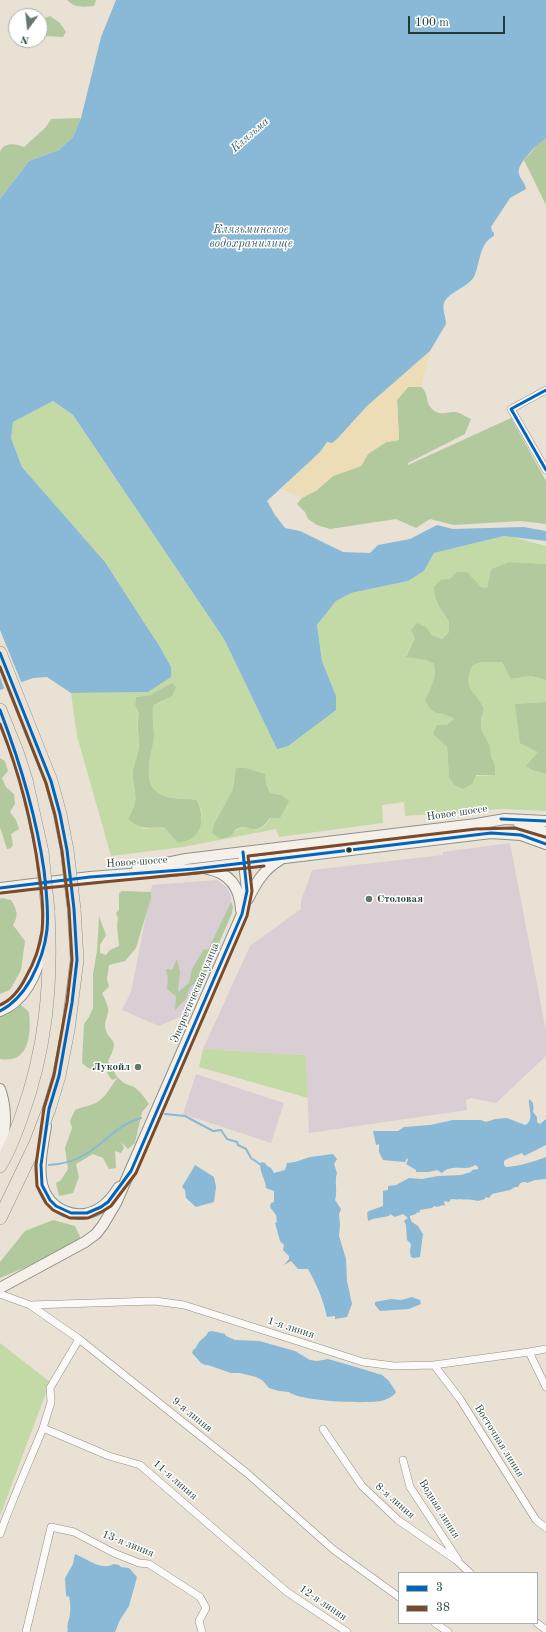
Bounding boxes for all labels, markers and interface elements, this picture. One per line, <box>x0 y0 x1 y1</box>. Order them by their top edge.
north arrow <box>8 8 48 48</box>
scale bar <box>410 8 507 34</box>
text: 100 m <box>415 17 449 29</box>
text: N <box>20 33 31 46</box>
water label: Клязьма <box>228 114 272 156</box>
water label: Клязьминское водохранилище <box>209 223 293 251</box>
street label: Новое шоссе <box>426 802 488 824</box>
unlabelled marker <box>344 845 354 855</box>
street label: Новое шоссе <box>106 853 168 871</box>
place label: Столовая <box>377 892 423 906</box>
marker: Столовая <box>364 894 374 904</box>
street label: Энергетическая улица <box>168 941 222 1045</box>
place label: Лукойл <box>92 1060 130 1074</box>
marker: Лукойл <box>133 1062 143 1072</box>
street label: 1-я линия <box>266 1314 316 1342</box>
street label: 9-я линия <box>169 1395 215 1435</box>
street label: Восточная линия <box>471 1402 527 1480</box>
street label: 11-я линия <box>150 1457 200 1503</box>
street label: Водная линия <box>416 1477 462 1541</box>
street label: 8-я линия <box>372 1480 418 1522</box>
street label: 13-я линия <box>100 1528 156 1560</box>
legend <box>398 1572 538 1624</box>
street label: 12-я линия <box>297 1582 349 1624</box>
text: 3 <box>436 1582 443 1594</box>
text: 38 <box>436 1602 450 1614</box>

